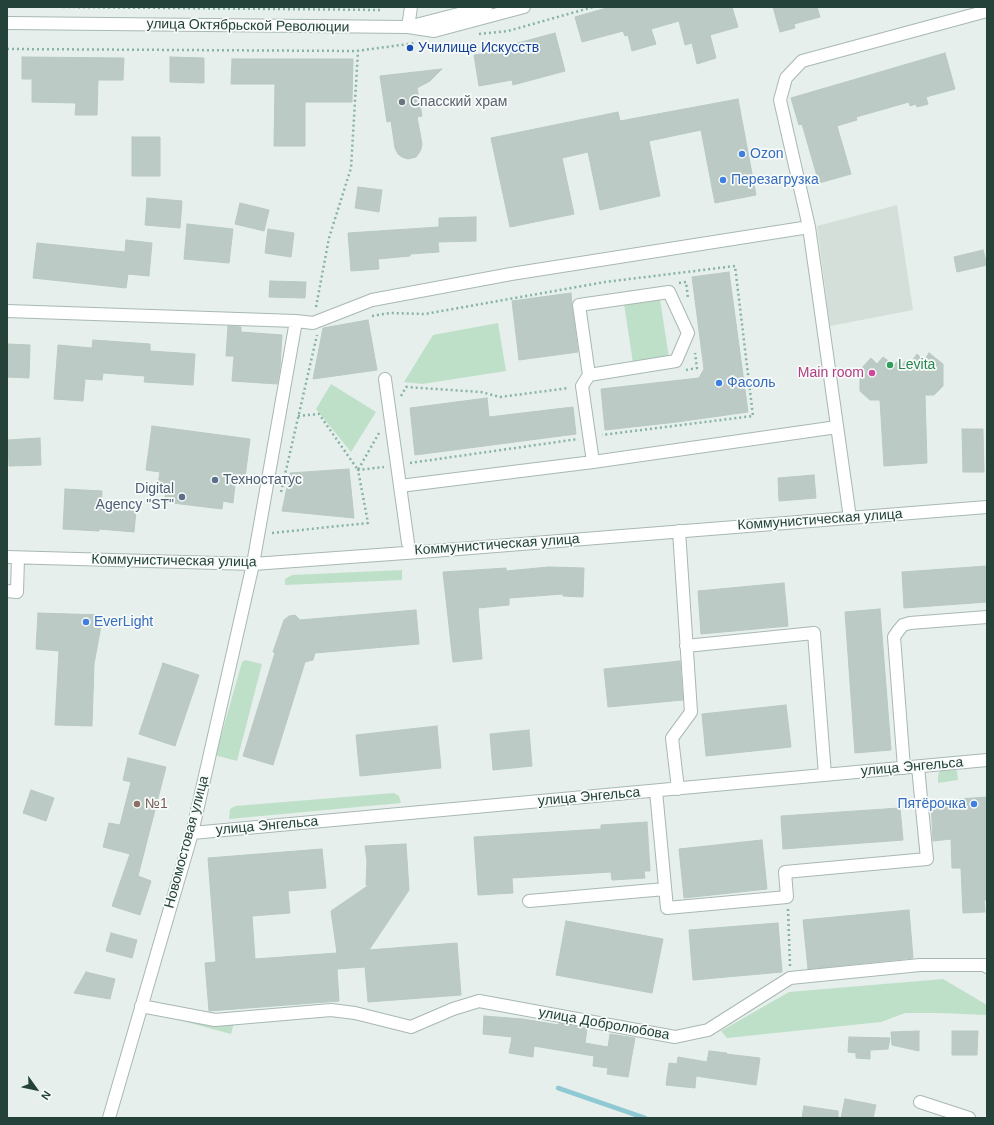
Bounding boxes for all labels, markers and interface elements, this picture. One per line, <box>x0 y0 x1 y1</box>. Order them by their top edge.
street label: улица Октябрьской Революции <box>146 16 350 36</box>
place label: Училище Искусств <box>418 40 539 56</box>
marker: Училище Искусств <box>405 43 415 53</box>
place label: Спасский храм <box>410 94 507 110</box>
marker: Спасский храм <box>397 97 407 107</box>
place label: Ozon <box>750 146 783 162</box>
marker: Ozon <box>737 149 747 159</box>
place label: Перезагрузка <box>731 172 819 188</box>
marker: Перезагрузка <box>718 175 728 185</box>
place label: Levita <box>898 357 935 373</box>
marker: Levita <box>885 360 895 370</box>
place label: Main room <box>798 365 864 381</box>
marker: Main room <box>867 368 877 378</box>
place label: Фасоль <box>727 375 776 391</box>
marker: Фасоль <box>714 378 724 388</box>
place label: Техностатус <box>223 472 302 488</box>
marker: Техностатус <box>210 475 220 485</box>
place label: Digital Agency "ST" <box>96 481 174 514</box>
marker: Digital Agency "ST" <box>177 492 187 502</box>
street label: Коммунистическая улица <box>737 506 903 534</box>
street label: Коммунистическая улица <box>414 531 580 559</box>
street label: Коммунистическая улица <box>91 551 257 571</box>
place label: EverLight <box>94 614 153 630</box>
marker: EverLight <box>81 617 91 627</box>
street label: улица Энгельса <box>860 754 964 780</box>
street label: Новомостовая улица <box>161 774 213 910</box>
street label: улица Энгельса <box>537 784 641 810</box>
place label: №1 <box>145 796 168 812</box>
place label: Пятёрочка <box>897 796 966 812</box>
marker: №1 <box>132 799 142 809</box>
marker: Пятёрочка <box>969 799 979 809</box>
street label: улица Энгельса <box>215 813 319 839</box>
street label: улица Добролюбова <box>537 1004 671 1044</box>
north arrow <box>16 1069 56 1109</box>
text: N <box>39 1089 53 1102</box>

